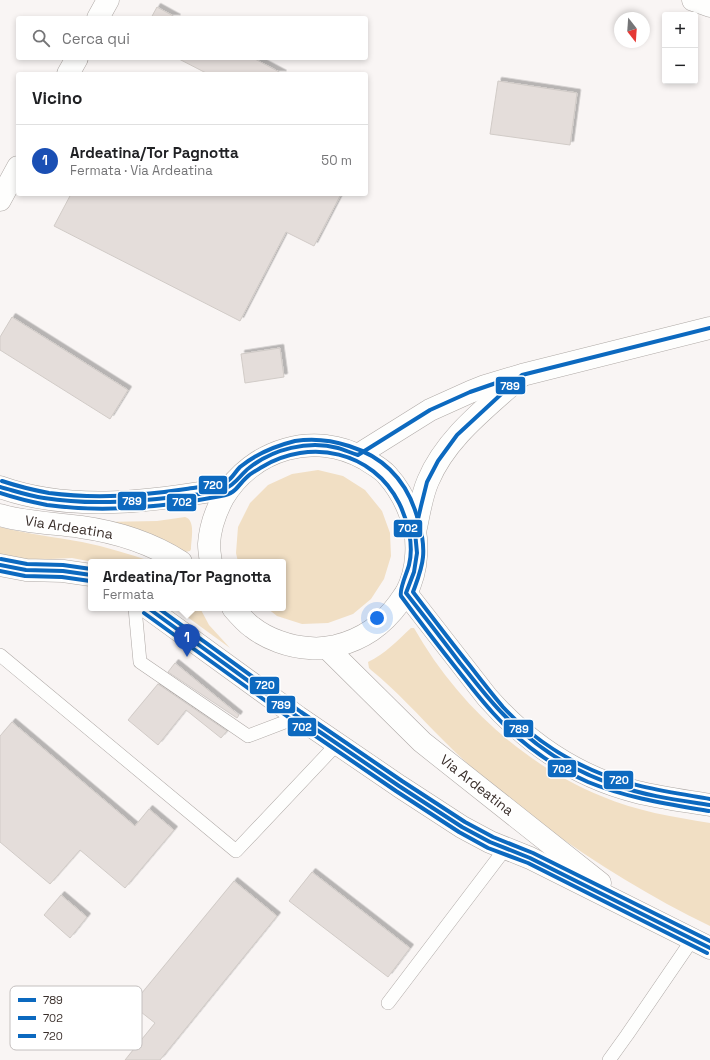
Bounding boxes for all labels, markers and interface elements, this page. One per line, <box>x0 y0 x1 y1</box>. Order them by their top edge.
north arrow <box>614 12 650 48</box>
map controls <box>662 12 698 84</box>
button: + <box>662 12 698 48</box>
search box <box>16 16 368 60</box>
icon: search <box>30 27 52 49</box>
text: Cerca qui <box>62 29 130 48</box>
button: − <box>662 48 698 84</box>
text: Vicino <box>32 87 82 109</box>
text: Ardeatina/Tor Pagnotta <box>70 143 239 162</box>
text: 1 <box>42 152 48 169</box>
text: 50 m <box>321 152 352 169</box>
text: Fermata · Via Ardeatina <box>70 162 213 179</box>
line badge: 789 <box>495 376 526 395</box>
text: 789 <box>500 379 520 393</box>
line badge: 720 <box>198 475 228 495</box>
text: 720 <box>203 478 223 492</box>
line badge: 789 <box>117 491 147 511</box>
line badge: 702 <box>166 493 197 512</box>
text: 789 <box>122 494 142 508</box>
text: 702 <box>172 495 192 509</box>
street label: Via Ardeatina <box>24 511 114 543</box>
line badge: 702 <box>393 519 423 538</box>
text: 702 <box>398 521 418 535</box>
popup <box>88 559 286 611</box>
text: Ardeatina/Tor Pagnotta <box>103 567 271 586</box>
text: Fermata <box>103 586 154 603</box>
your location <box>367 608 387 628</box>
pin: 1 <box>174 624 200 657</box>
line badge: 720 <box>249 676 280 695</box>
text: 720 <box>255 678 275 692</box>
line badge: 789 <box>266 695 296 714</box>
text: 789 <box>271 698 291 712</box>
line badge: 702 <box>287 717 317 737</box>
line badge: 789 <box>503 719 534 738</box>
text: 702 <box>292 720 312 734</box>
text: 789 <box>509 722 529 736</box>
street label: Via Ardeatina <box>436 751 518 819</box>
line badge: 702 <box>547 759 577 778</box>
text: 702 <box>552 762 572 776</box>
line badge: 720 <box>603 770 634 790</box>
text: 720 <box>609 773 629 787</box>
legend <box>10 986 142 1050</box>
text: 789 <box>43 993 63 1007</box>
text: 702 <box>43 1011 63 1025</box>
text: 720 <box>43 1029 63 1043</box>

